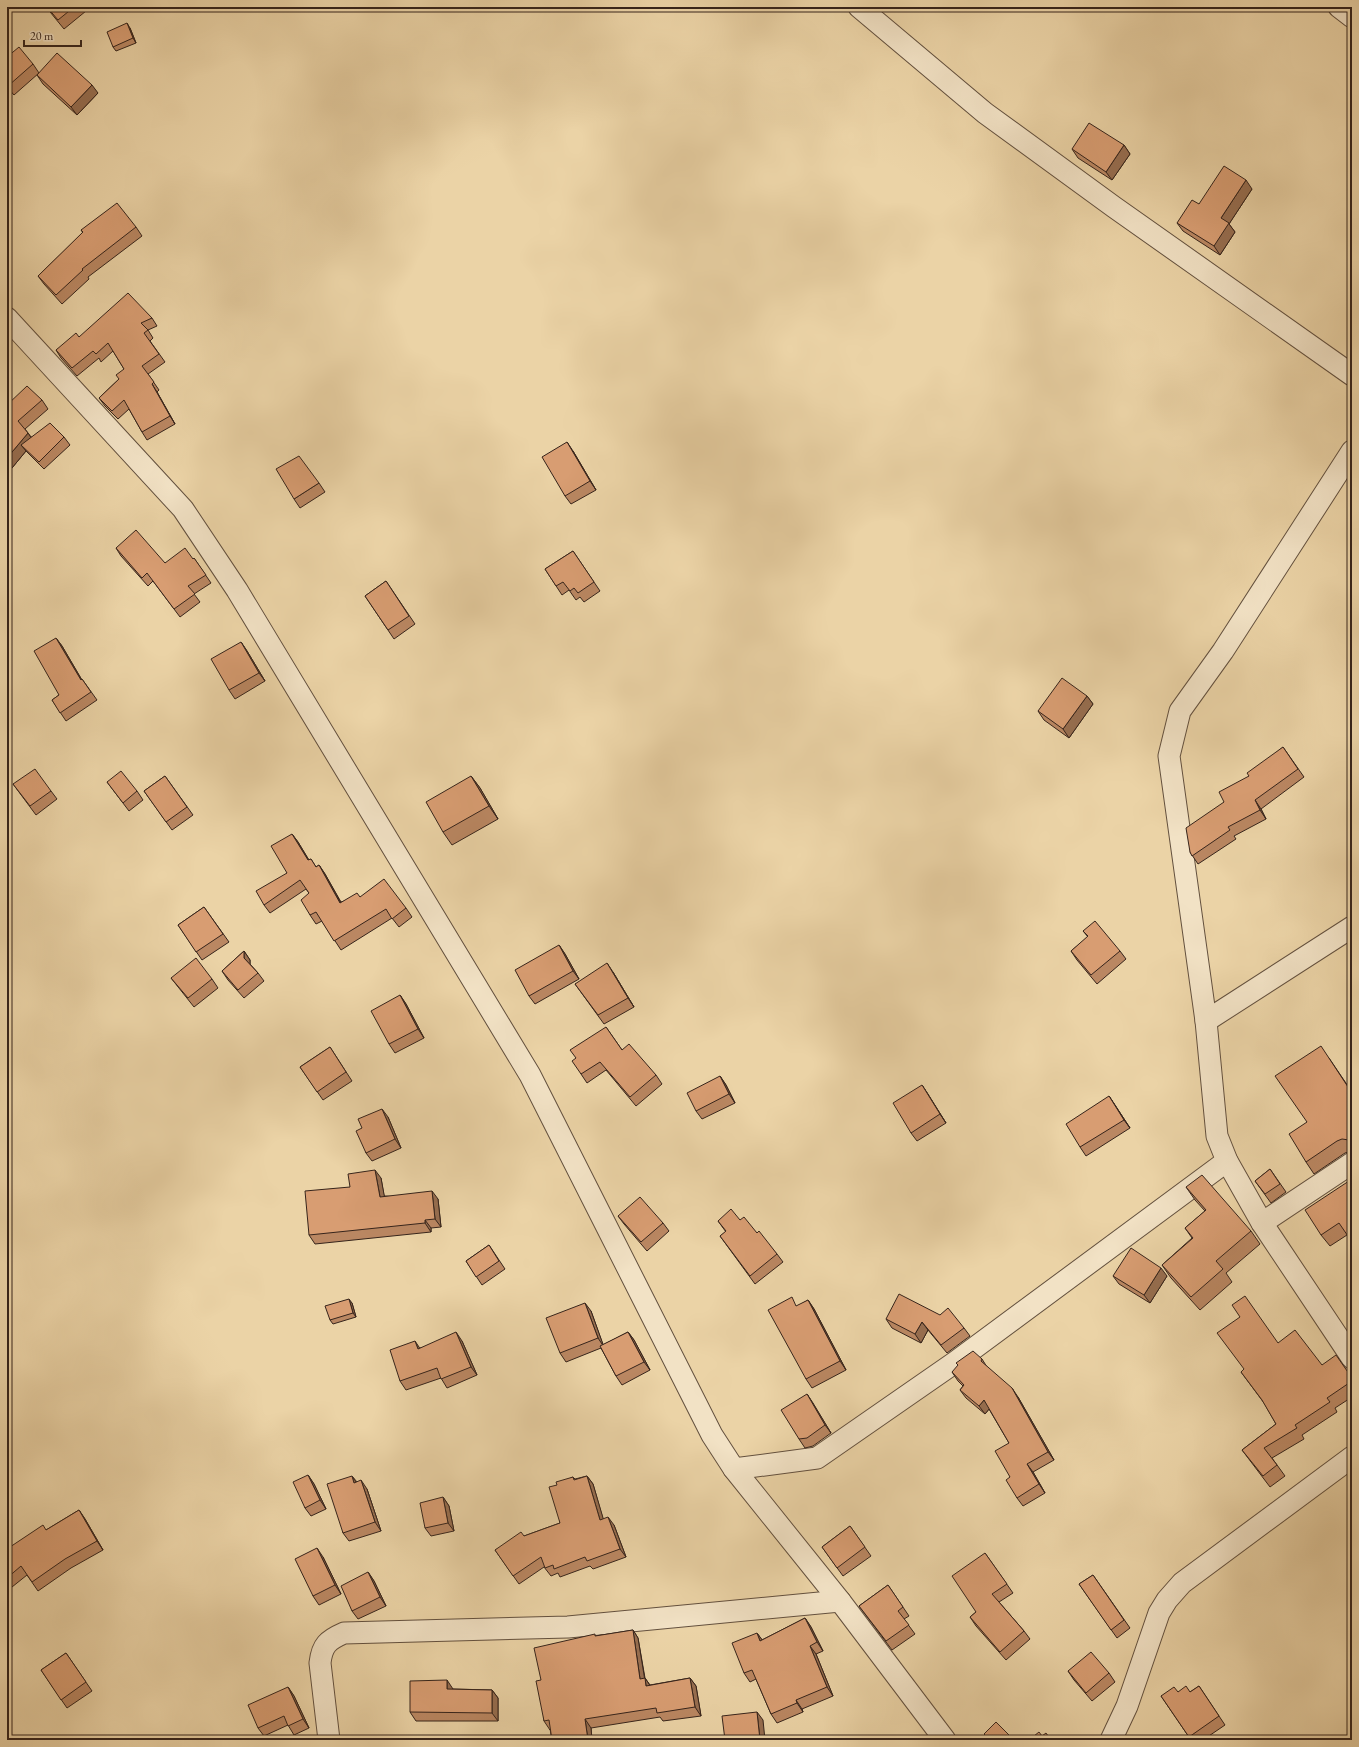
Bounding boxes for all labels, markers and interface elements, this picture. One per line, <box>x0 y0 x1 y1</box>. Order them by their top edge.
scale bar <box>24 22 81 48</box>
text: 20 m <box>30 28 54 44</box>

